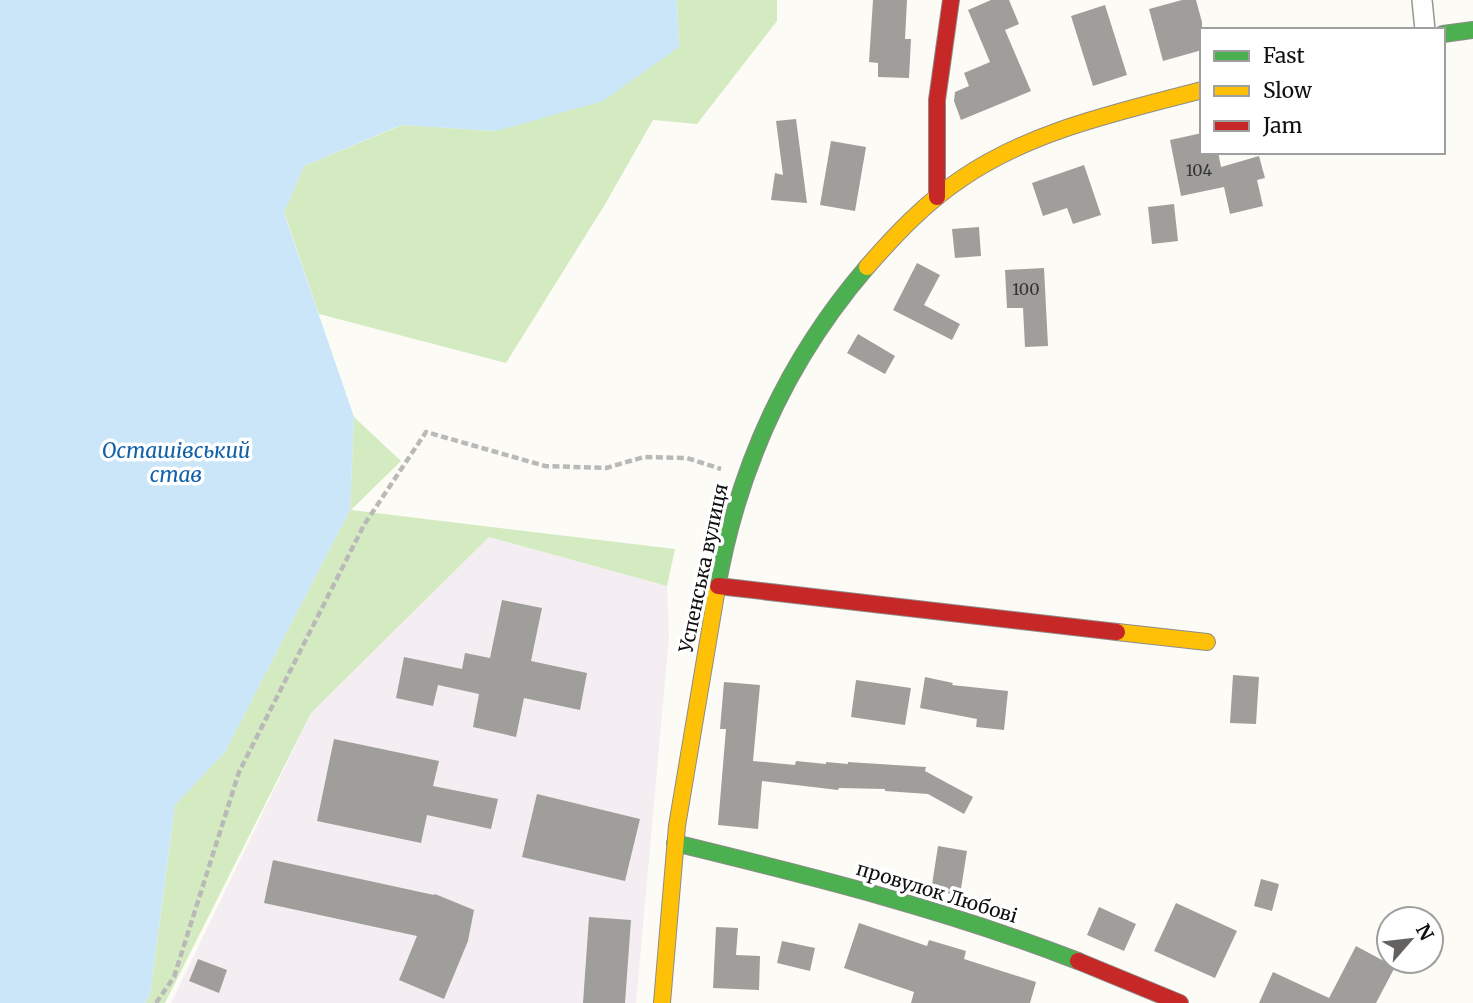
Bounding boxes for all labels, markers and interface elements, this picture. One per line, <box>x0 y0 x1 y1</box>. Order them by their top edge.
legend <box>1200 28 1445 154</box>
text: Fast <box>1263 42 1305 69</box>
text: Slow <box>1263 77 1312 104</box>
text: Jam <box>1262 112 1302 139</box>
house number: 104 <box>1186 160 1212 180</box>
house number: 100 <box>1012 279 1040 299</box>
water label: Осташівський став <box>102 437 250 488</box>
street label: Успенська вулиця <box>673 481 733 656</box>
street label: провулок Любові <box>854 856 1020 928</box>
north arrow <box>1375 905 1445 975</box>
text: N <box>1411 920 1439 944</box>

